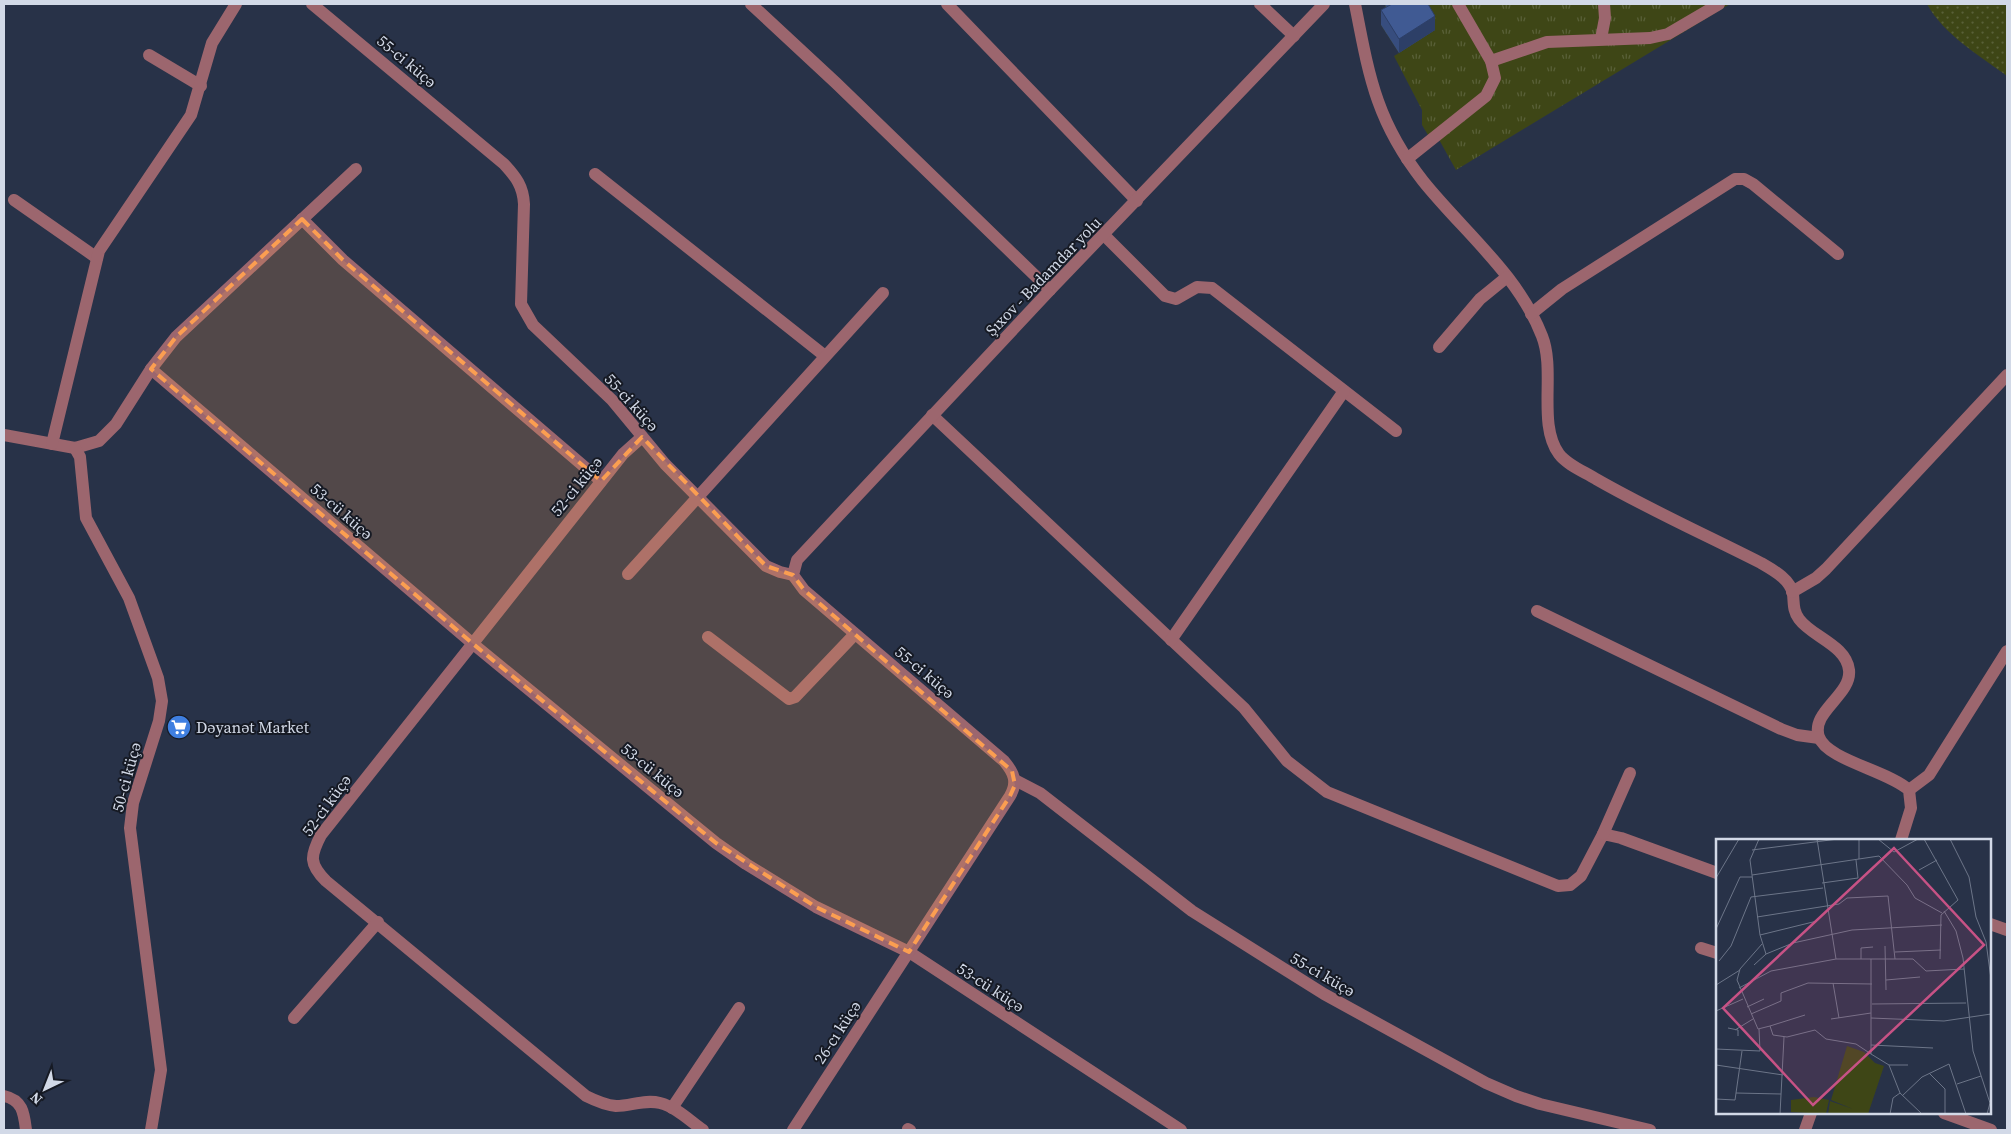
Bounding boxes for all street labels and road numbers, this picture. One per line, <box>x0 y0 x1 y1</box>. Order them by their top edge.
street label: 55-ci küçə <box>373 30 441 92</box>
street label: Şıxov - Badamdar yolu <box>980 212 1106 340</box>
street label: 55-ci küçə <box>600 368 664 436</box>
street label: 52-ci küçə <box>545 451 607 521</box>
street label: 53-cü küçə <box>306 478 378 544</box>
street label: 55-ci küçə <box>891 641 959 703</box>
street label: 53-cü küçə <box>617 738 689 802</box>
street label: 50-ci küçə <box>106 740 146 814</box>
street label: 52-ci küçə <box>296 770 356 840</box>
street label: 55-ci küçə <box>1287 947 1359 1001</box>
street label: 53-cü küçə <box>953 957 1029 1017</box>
street label: 26-cı küçə <box>808 996 866 1068</box>

